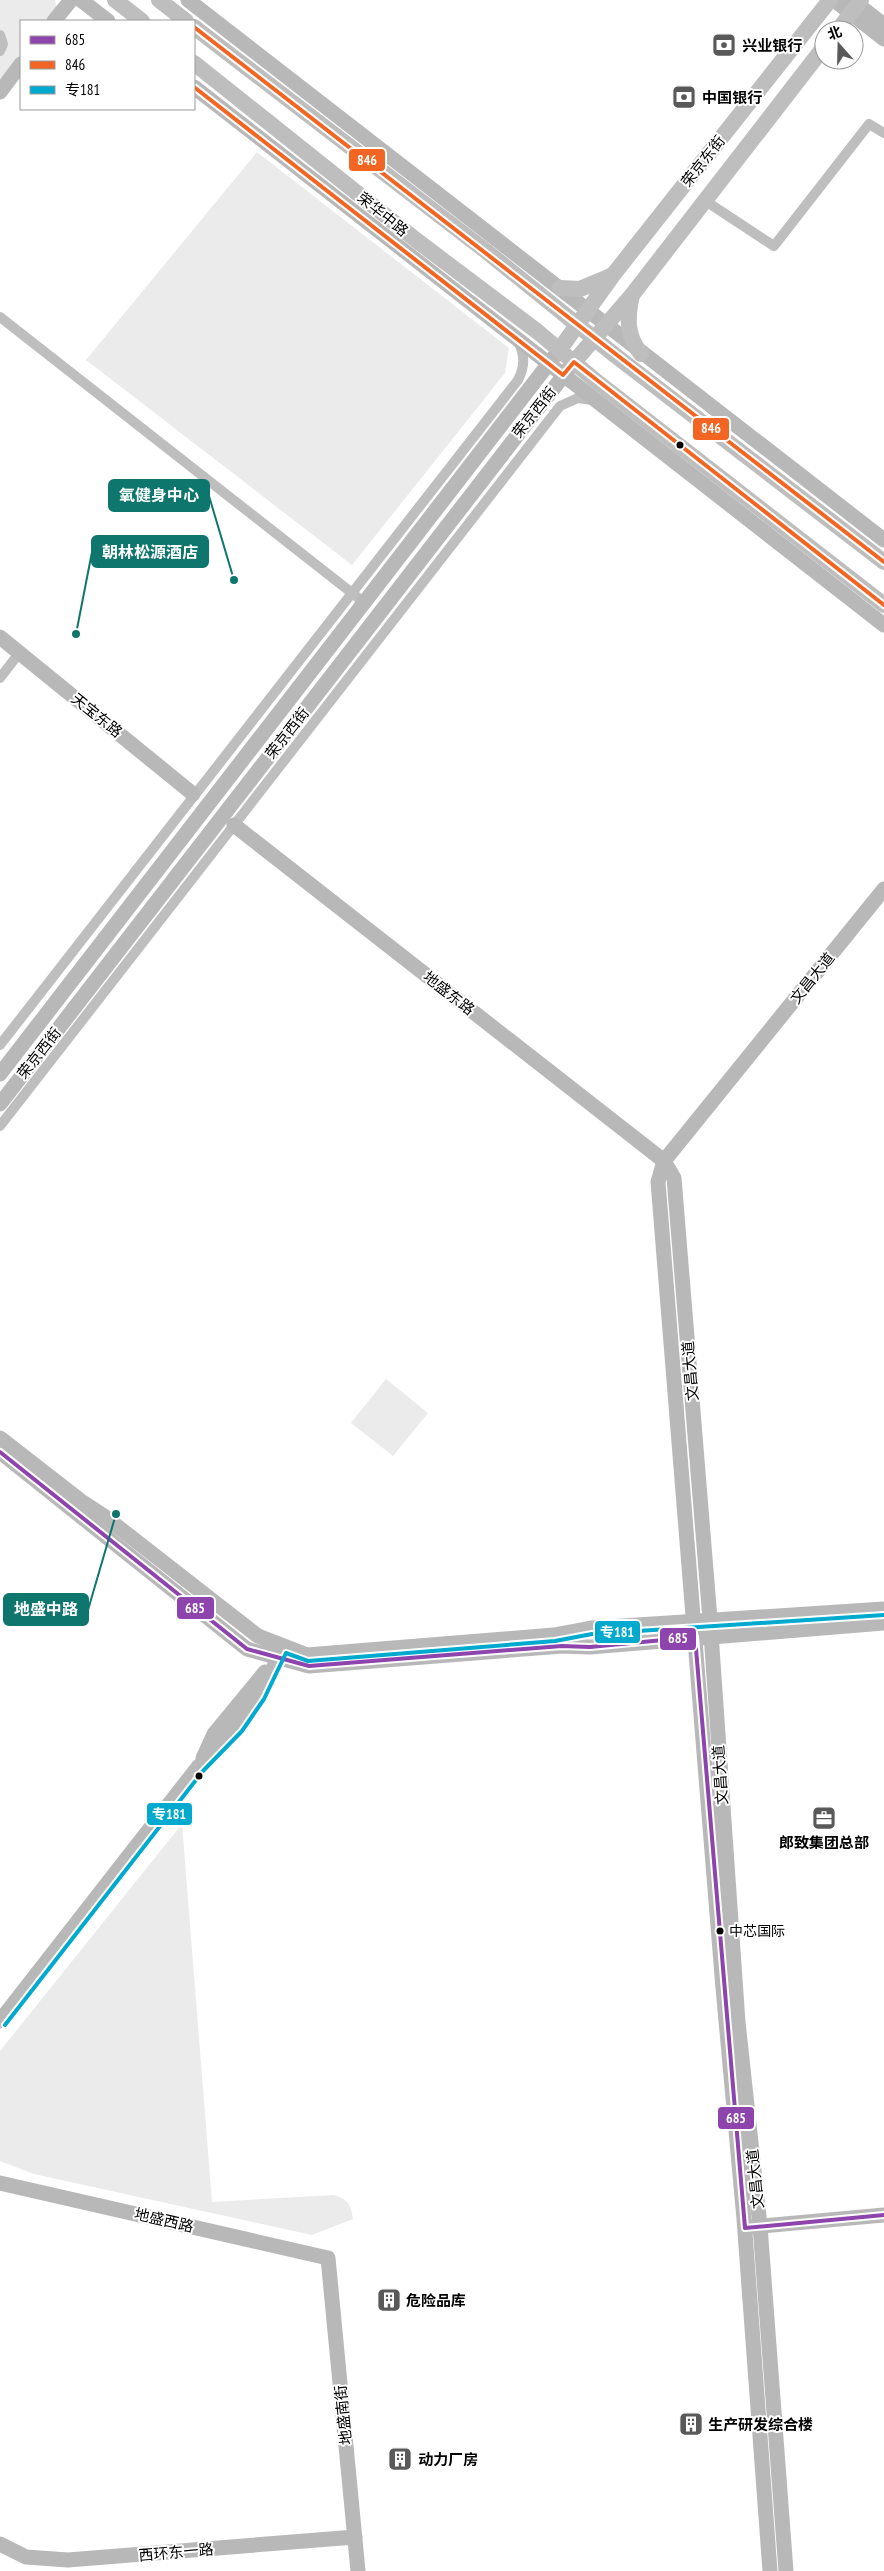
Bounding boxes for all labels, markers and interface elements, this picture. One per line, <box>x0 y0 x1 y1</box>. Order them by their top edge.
legend <box>20 20 195 110</box>
north arrow <box>814 20 864 70</box>
text: 北 <box>825 22 844 44</box>
text: 685 <box>65 30 85 49</box>
bank icon: 兴业银行 <box>711 32 737 58</box>
place label: 兴业银行 <box>742 36 802 55</box>
text: 846 <box>65 55 86 74</box>
text: 专181 <box>65 80 100 99</box>
bank icon: 中国银行 <box>671 84 697 110</box>
place label: 中国银行 <box>702 88 762 107</box>
street label: 荣京东街 <box>677 132 729 190</box>
line badge: 846 <box>348 148 386 172</box>
text: 846 <box>357 151 377 169</box>
street label: 荣华中路 <box>354 188 412 240</box>
street label: 荣京西街 <box>508 383 560 441</box>
line badge: 846 <box>692 417 730 441</box>
text: 846 <box>701 419 721 437</box>
unlabelled marker <box>675 440 685 450</box>
callout: 氧健身中心 <box>109 480 209 511</box>
text: 氧健身中心 <box>119 485 199 505</box>
callout: 朝林松源酒店 <box>92 536 208 567</box>
text: 朝林松源酒店 <box>102 542 198 562</box>
street label: 天宝东路 <box>68 689 126 741</box>
street label: 荣京西街 <box>261 704 313 762</box>
street label: 文昌大道 <box>786 949 838 1007</box>
street label: 地盛东路 <box>420 967 478 1019</box>
street label: 荣京西街 <box>13 1024 65 1082</box>
street label: 文昌大道 <box>678 1340 702 1402</box>
callout: 地盛中路 <box>4 1594 88 1625</box>
line badge: 685 <box>176 1596 215 1620</box>
text: 地盛中路 <box>14 1599 78 1619</box>
text: 685 <box>185 1599 205 1617</box>
line badge: 专181 <box>594 1620 641 1644</box>
text: 专181 <box>600 1623 634 1641</box>
line badge: 685 <box>659 1627 697 1651</box>
text: 685 <box>668 1629 688 1647</box>
street label: 文昌大道 <box>708 1744 732 1806</box>
unlabelled marker <box>194 1771 204 1781</box>
line badge: 专181 <box>146 1802 193 1826</box>
text: 专181 <box>152 1805 186 1823</box>
office icon: 郎致集团总部 <box>811 1805 837 1831</box>
place label: 郎致集团总部 <box>779 1833 869 1852</box>
place label: 中芯国际 <box>729 1922 785 1940</box>
marker: 中芯国际 <box>715 1926 725 1936</box>
line badge: 685 <box>717 2106 755 2130</box>
text: 685 <box>726 2109 746 2127</box>
street label: 文昌大道 <box>742 2148 768 2210</box>
street label: 地盛西路 <box>133 2204 195 2236</box>
building icon: 危险品库 <box>376 2287 402 2313</box>
place label: 危险品库 <box>406 2291 466 2310</box>
street label: 地盛南街 <box>330 2384 356 2446</box>
building icon: 生产研发综合楼 <box>678 2411 704 2437</box>
place label: 生产研发综合楼 <box>708 2415 813 2434</box>
building icon: 动力厂房 <box>387 2446 413 2472</box>
place label: 动力厂房 <box>418 2450 478 2469</box>
street label: 西环东一路 <box>138 2539 214 2565</box>

